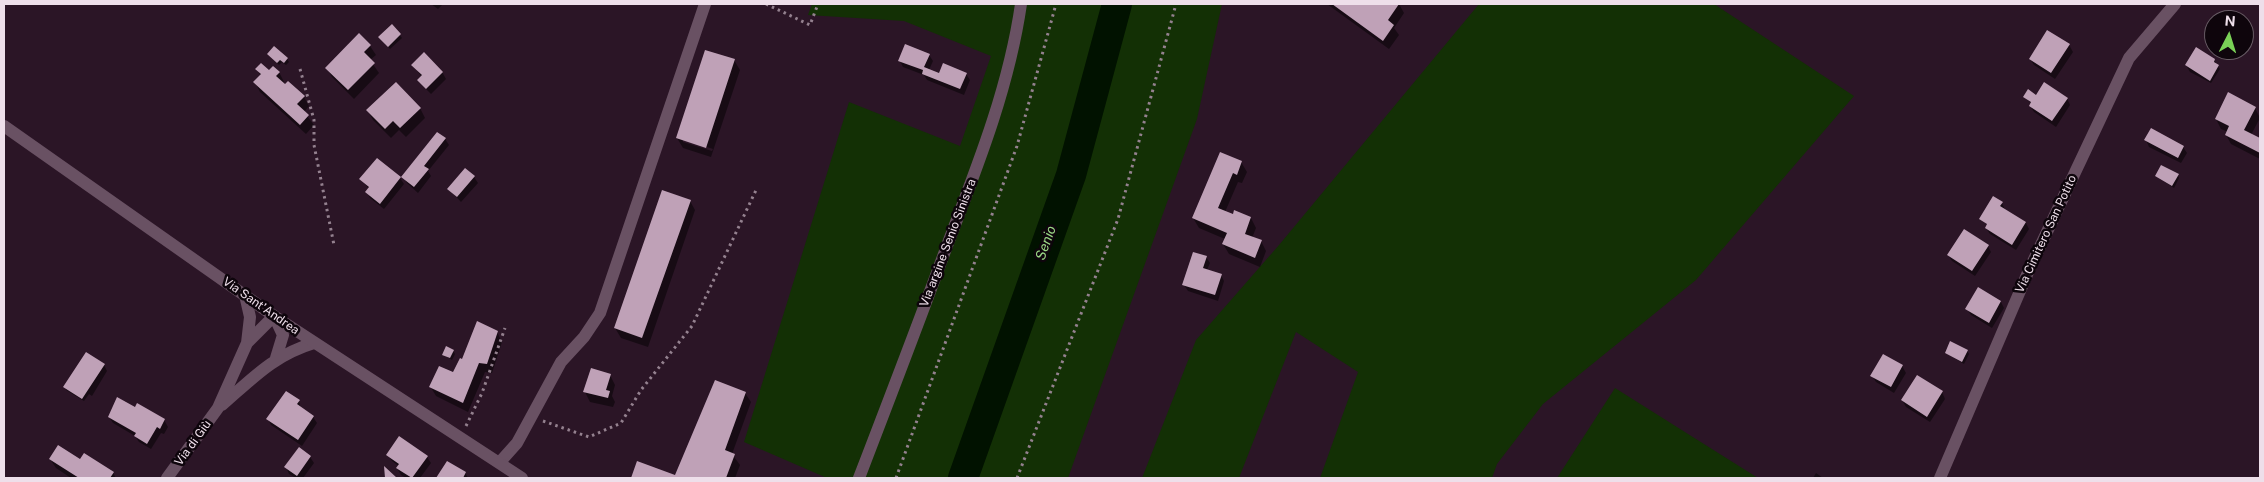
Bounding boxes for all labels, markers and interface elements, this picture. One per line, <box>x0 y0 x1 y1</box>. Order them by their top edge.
north arrow <box>2204 10 2254 60</box>
text: N <box>2224 13 2236 29</box>
street label: Via Cimitero San Potito <box>2012 173 2080 295</box>
street label: Via argine Senio Sinistra <box>917 177 979 309</box>
water label: Senio <box>1032 223 1060 263</box>
street label: Via Sant'Andrea <box>220 274 302 338</box>
street label: Via di Giù <box>172 418 214 468</box>

